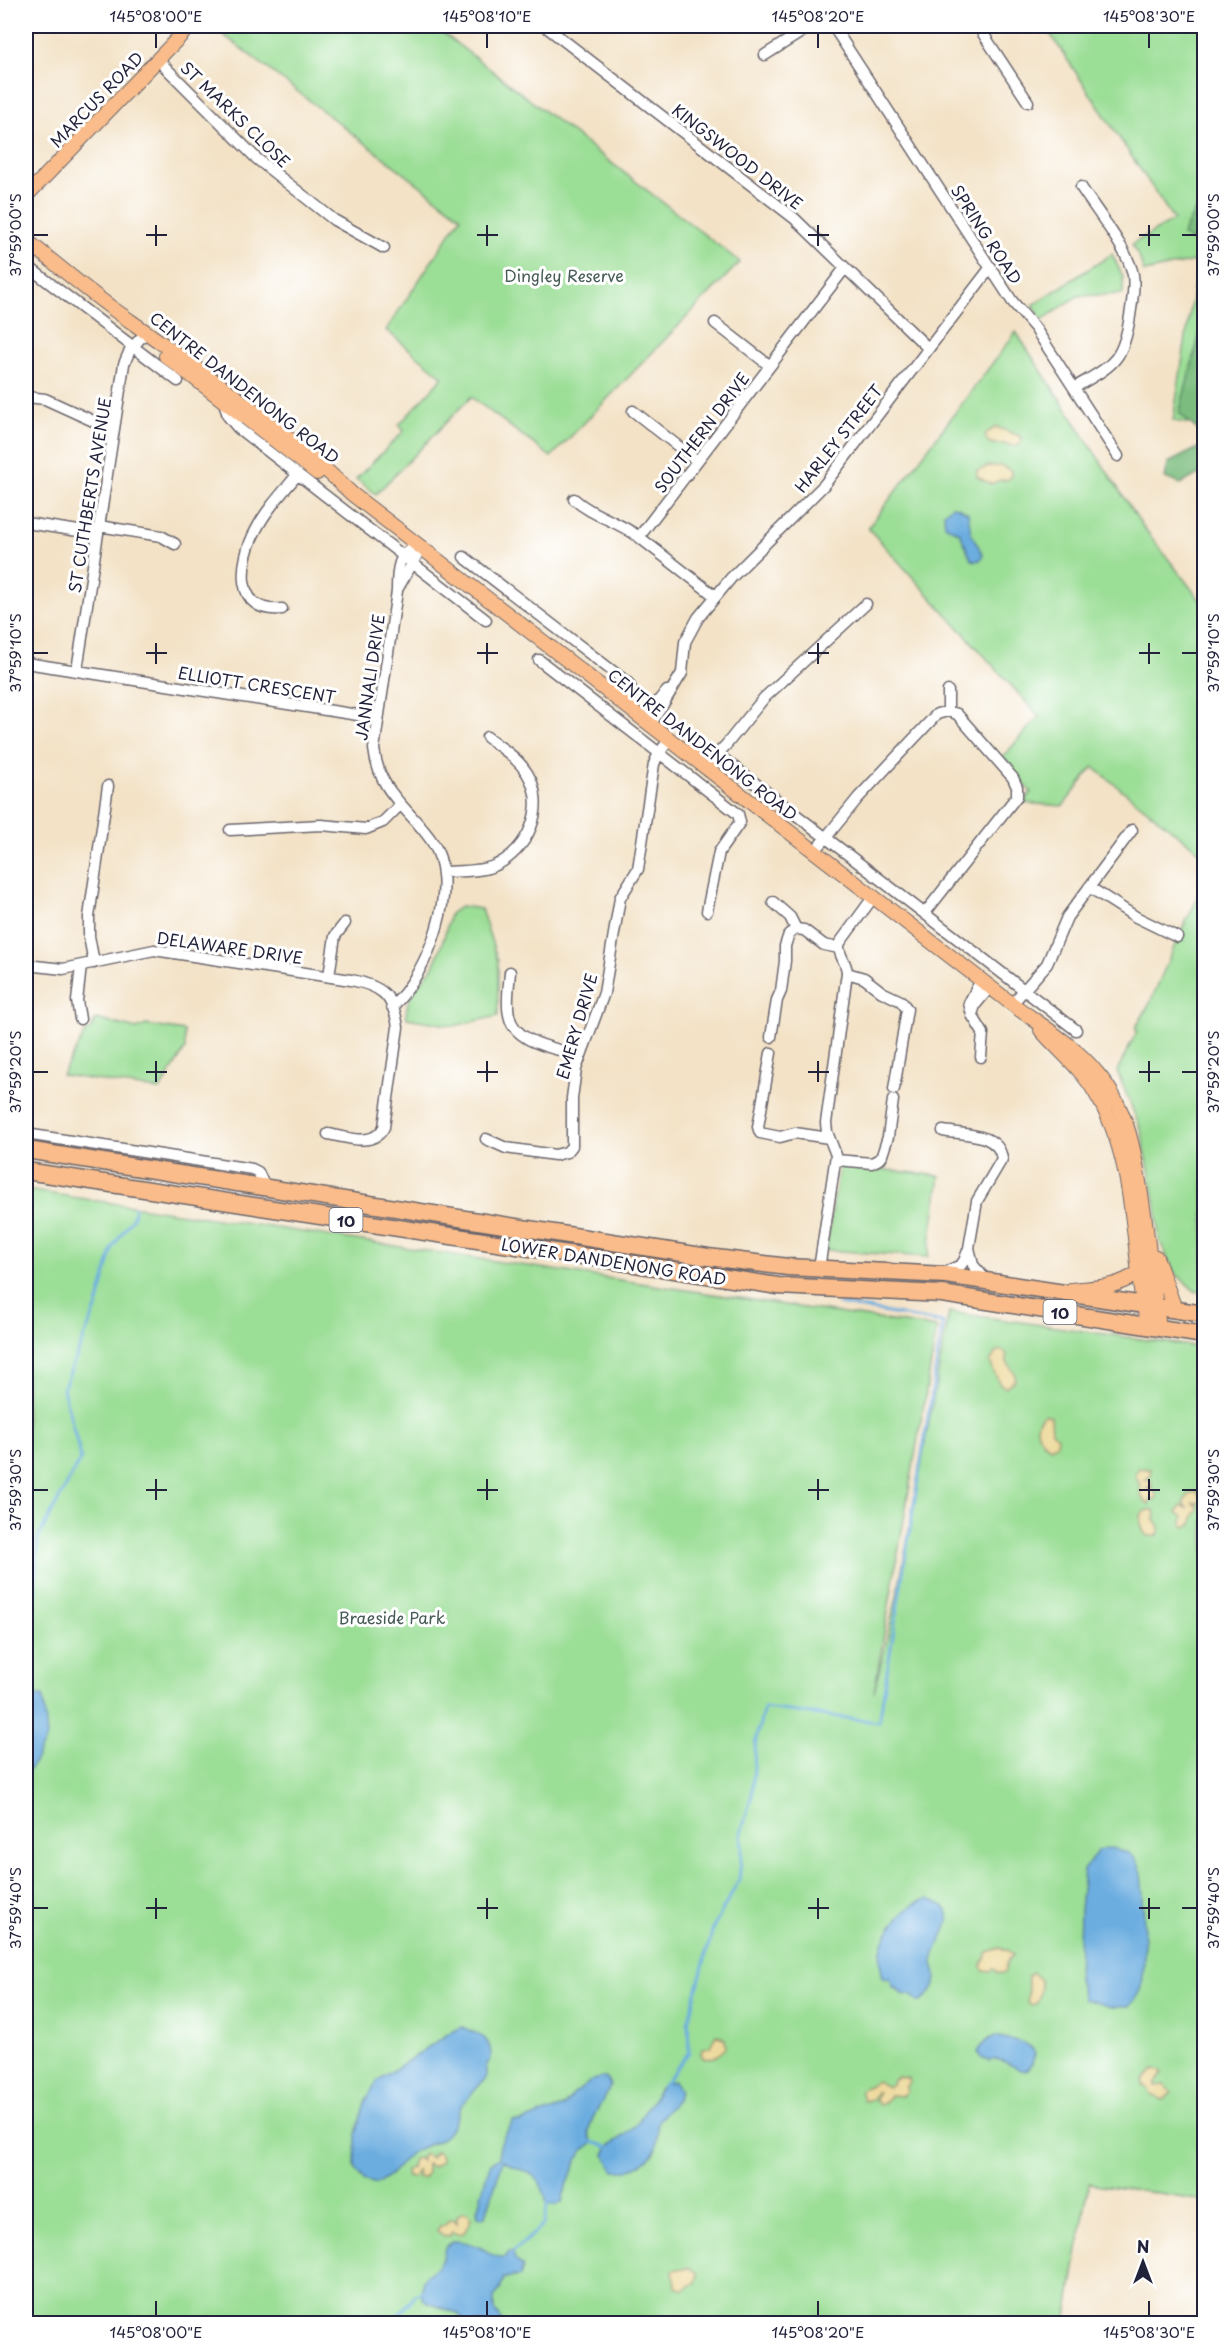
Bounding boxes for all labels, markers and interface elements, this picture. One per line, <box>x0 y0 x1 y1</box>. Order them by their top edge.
text: 145°08'00"E <box>109 4 203 27</box>
text: 145°08'10"E <box>442 4 532 27</box>
text: 145°08'20"E <box>772 4 864 27</box>
text: 145°08'30"E <box>1103 4 1195 27</box>
street label: MARCUS ROAD <box>44 46 148 152</box>
street label: ST MARKS CLOSE <box>176 55 296 173</box>
street label: KINGSWOOD DRIVE <box>668 97 808 215</box>
street label: SPRING ROAD <box>946 179 1028 289</box>
text: 37°59'00"S <box>3 193 26 277</box>
text: 37°59'00"S <box>1201 193 1224 277</box>
park label: Dingley Reserve <box>504 263 624 287</box>
street label: CENTRE DANDENONG ROAD <box>145 305 345 469</box>
street label: SOUTHERN DRIVE <box>648 367 754 497</box>
street label: HARLEY STREET <box>788 379 888 497</box>
street label: ST CUTHBERTS AVENUE <box>62 395 116 595</box>
street label: JANNALI DRIVE <box>348 612 390 742</box>
text: 37°59'10"S <box>3 613 26 693</box>
text: 37°59'10"S <box>1201 613 1224 693</box>
street label: ELLIOTT CRESCENT <box>176 660 338 708</box>
street label: CENTRE DANDENONG ROAD <box>603 662 803 826</box>
street label: DELAWARE DRIVE <box>156 925 304 969</box>
street label: EMERY DRIVE <box>549 970 603 1082</box>
text: 37°59'20"S <box>3 1030 26 1114</box>
text: 37°59'20"S <box>1201 1030 1224 1114</box>
road number: 10 <box>330 1208 362 1232</box>
street label: LOWER DANDENONG ROAD <box>500 1231 728 1291</box>
road number: 10 <box>1044 1300 1076 1324</box>
text: 37°59'30"S <box>3 1449 26 1531</box>
text: 37°59'30"S <box>1201 1449 1224 1531</box>
park label: Braeside Park <box>339 1605 446 1629</box>
text: 37°59'40"S <box>3 1867 26 1949</box>
text: 37°59'40"S <box>1201 1867 1224 1949</box>
north arrow <box>1113 2232 1173 2292</box>
text: N <box>1137 2234 1149 2258</box>
text: 145°08'00"E <box>109 2320 203 2343</box>
text: 145°08'10"E <box>442 2320 532 2343</box>
text: 145°08'20"E <box>772 2320 864 2343</box>
text: 145°08'30"E <box>1103 2320 1195 2343</box>

